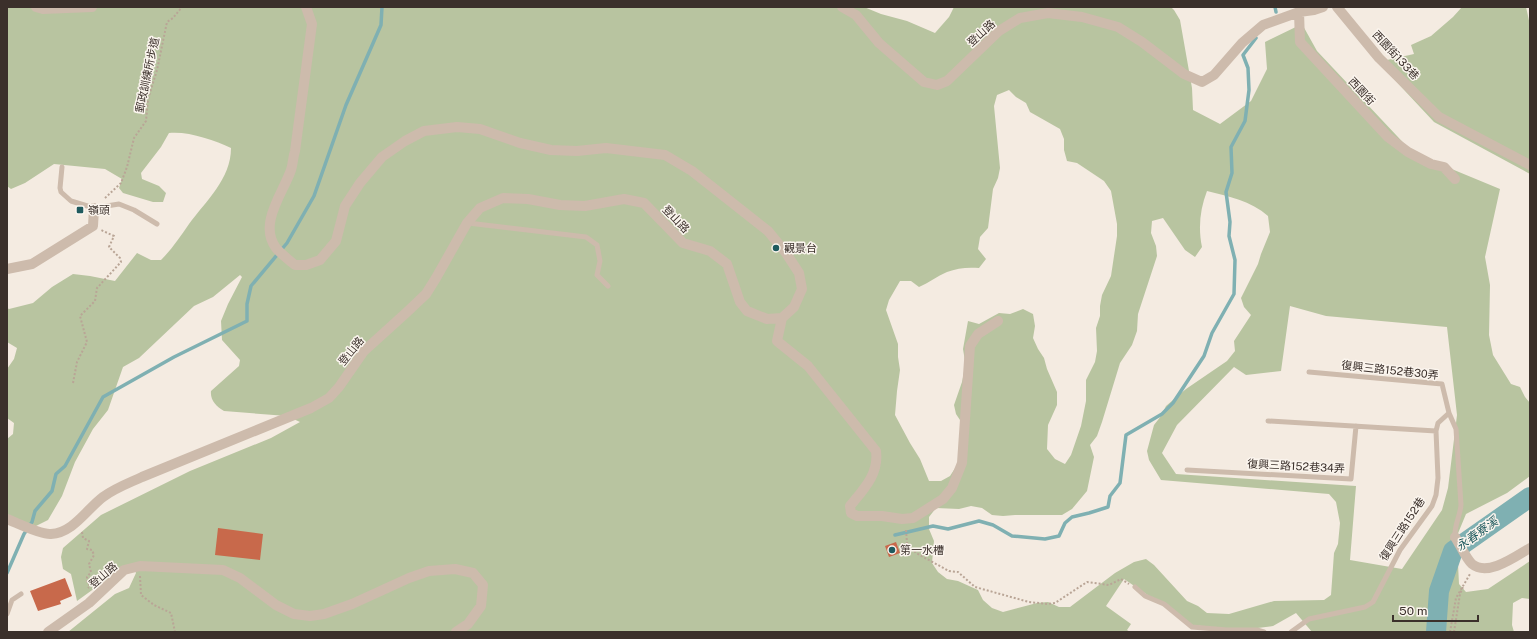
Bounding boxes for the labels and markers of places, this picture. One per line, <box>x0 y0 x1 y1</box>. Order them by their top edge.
place label: 嶺頭 <box>88 204 110 216</box>
marker: 嶺頭 <box>75 205 85 215</box>
place label: 觀景台 <box>784 242 817 254</box>
marker: 觀景台 <box>771 243 781 253</box>
place label: 第一水槽 <box>900 544 944 556</box>
marker: 第一水槽 <box>887 545 897 555</box>

